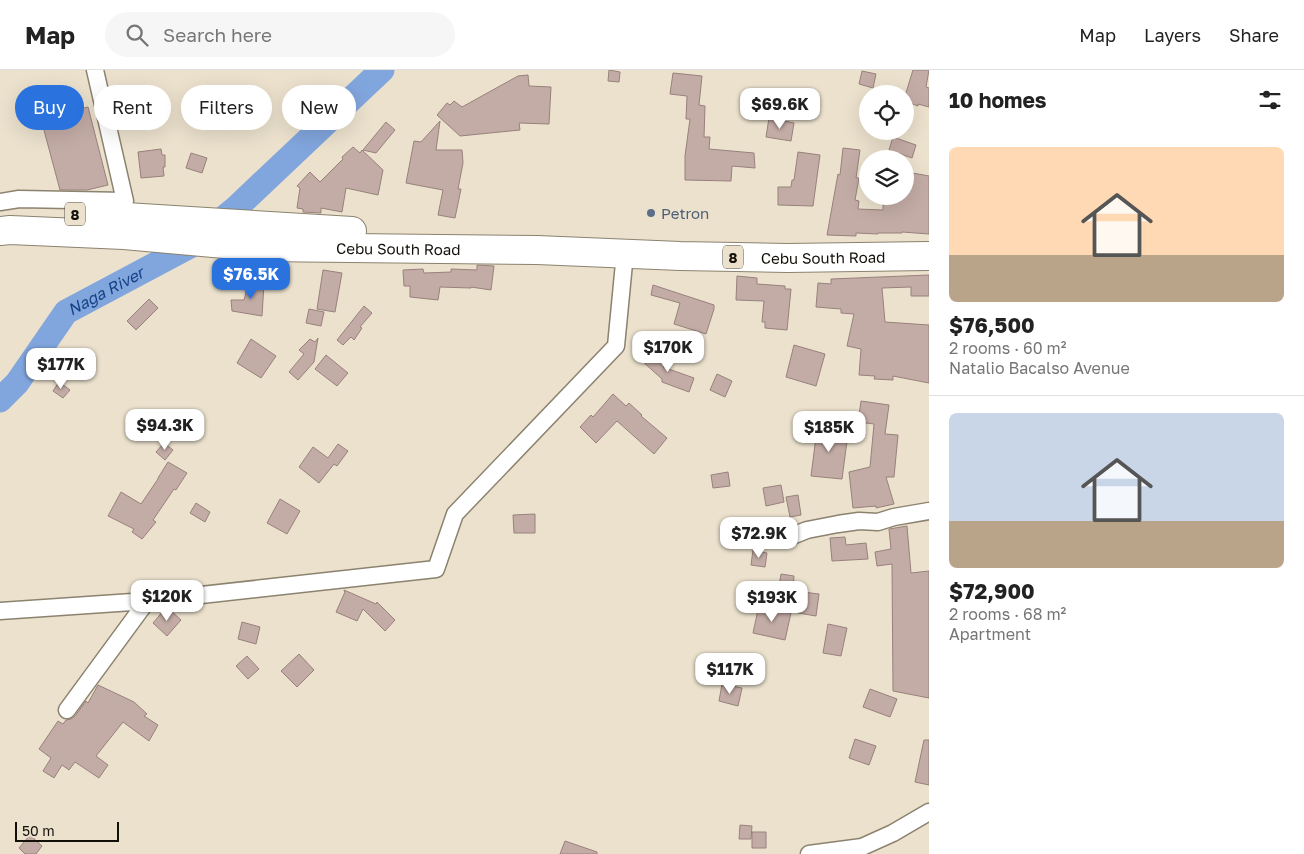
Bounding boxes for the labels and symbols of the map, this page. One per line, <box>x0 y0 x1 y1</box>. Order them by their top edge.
pin: $69.6K <box>739 88 821 130</box>
road number: 8 <box>65 202 85 226</box>
place label: Petron <box>661 204 709 222</box>
marker: Petron <box>645 207 657 219</box>
street label: Cebu South Road <box>336 239 461 258</box>
road number: 8 <box>723 246 743 268</box>
street label: Cebu South Road <box>761 248 886 267</box>
pin: $76.5K <box>210 258 292 300</box>
water label: Naga River <box>64 261 149 319</box>
pin: $170K <box>633 330 703 373</box>
pin: $177K <box>26 348 96 390</box>
pin: $94.3K <box>124 408 206 451</box>
pin: $185K <box>794 410 864 453</box>
pin: $72.9K <box>718 516 800 559</box>
pin: $120K <box>132 580 202 622</box>
pin: $193K <box>737 580 807 623</box>
pin: $117K <box>695 652 765 695</box>
scale bar <box>15 819 119 842</box>

